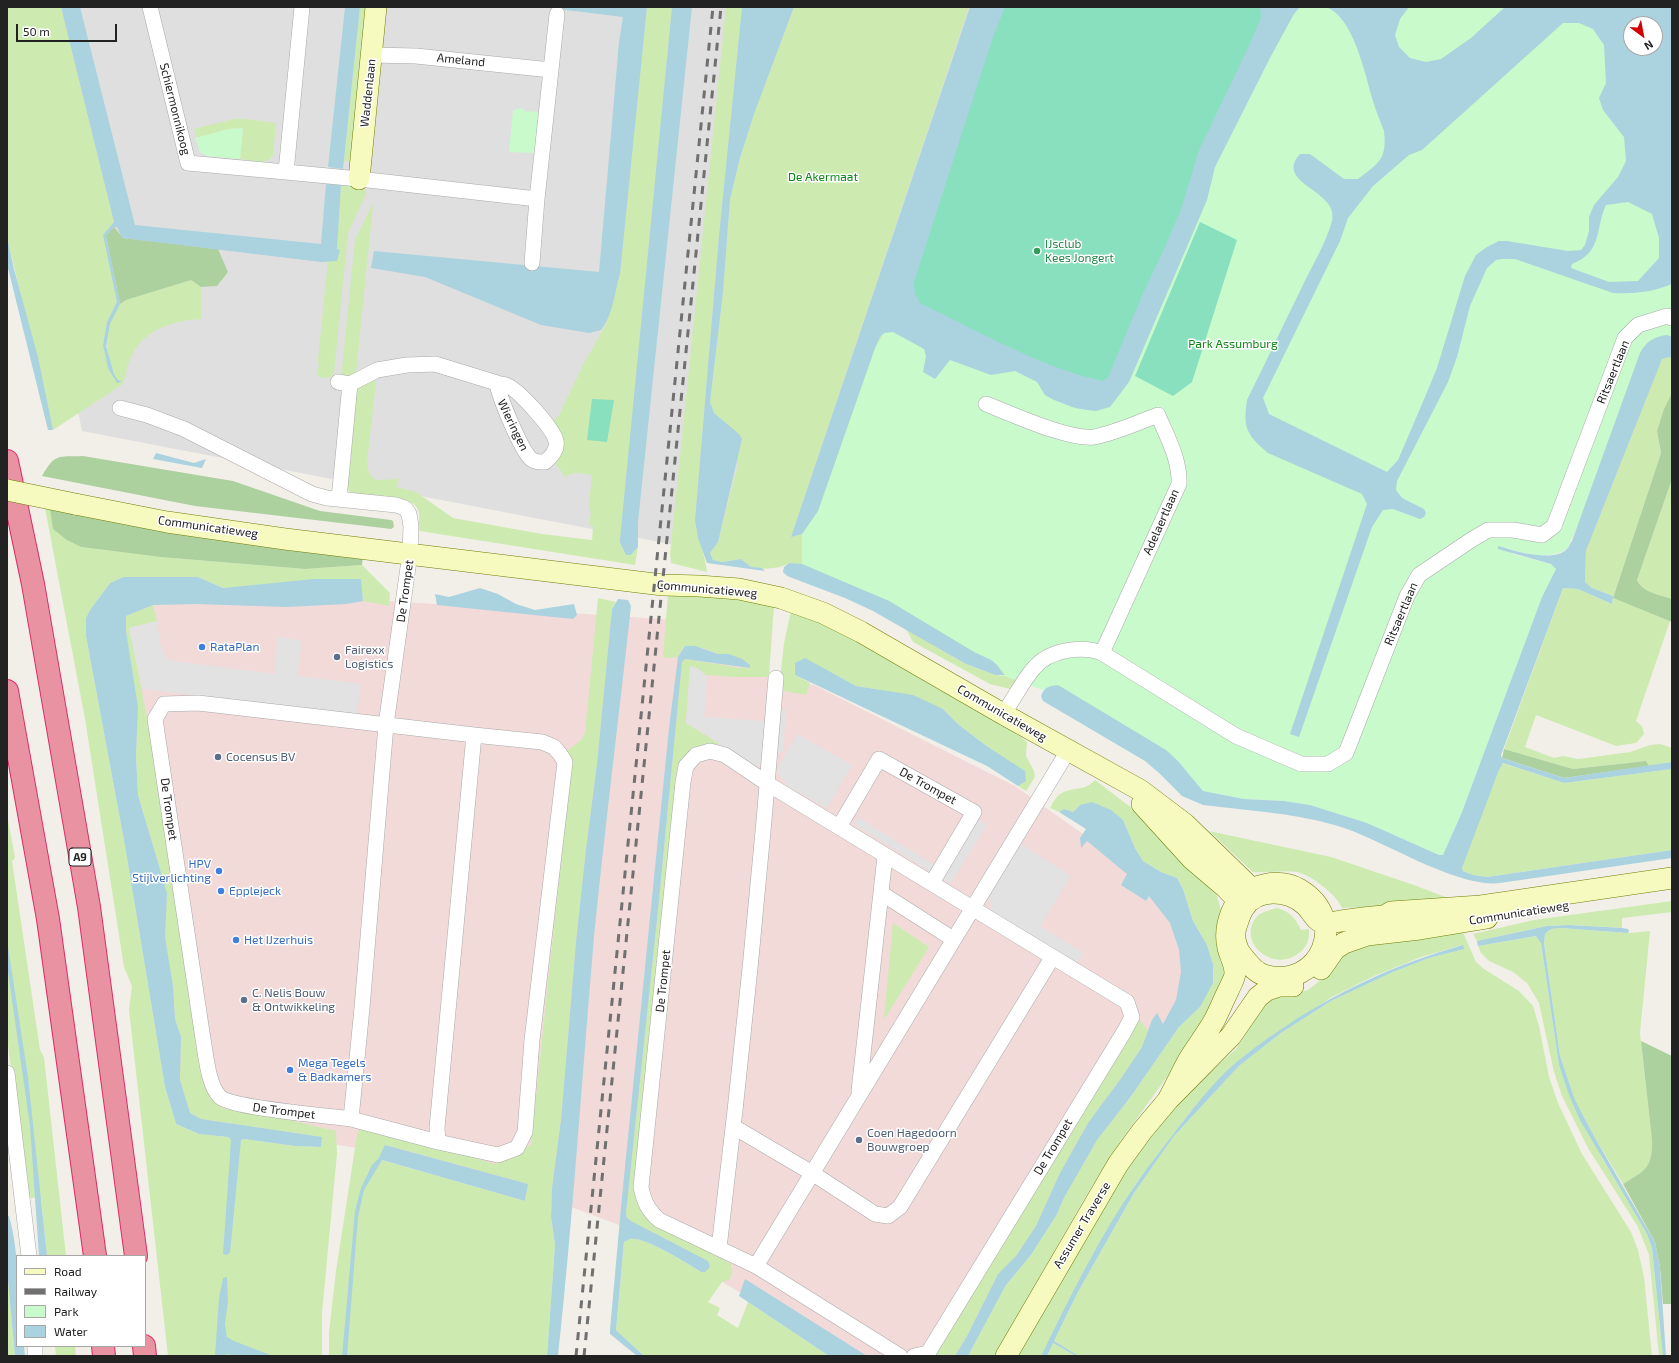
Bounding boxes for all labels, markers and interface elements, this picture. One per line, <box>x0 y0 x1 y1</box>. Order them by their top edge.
scale bar <box>18 16 119 42</box>
north arrow <box>1623 16 1663 56</box>
text: 50 m <box>23 24 50 38</box>
text: N <box>1642 38 1656 53</box>
street label: Ameland <box>436 50 486 70</box>
street label: Waddenlaan <box>357 58 379 128</box>
street label: Schiermonnikoog <box>157 62 193 156</box>
park label: De Akermaat <box>788 170 858 184</box>
place label: IJsclub Kees Jongert <box>1045 237 1114 265</box>
marker: IJsclub Kees Jongert <box>1032 246 1042 256</box>
park label: Park Assumburg <box>1188 337 1278 351</box>
street label: Ritsaertlaan <box>1594 338 1632 406</box>
street label: Wieringen <box>494 397 532 453</box>
street label: Adelaertlaan <box>1140 487 1182 557</box>
street label: Communicatieweg <box>157 513 259 541</box>
street label: De Trompet <box>393 559 417 623</box>
street label: Communicatieweg <box>656 577 758 601</box>
street label: Ritsaertlaan <box>1381 580 1421 648</box>
place label: RataPlan <box>210 640 259 654</box>
marker: RataPlan <box>197 642 207 652</box>
place label: Fairexx Logistics <box>345 643 393 671</box>
marker: Fairexx Logistics <box>332 652 342 662</box>
street label: Communicatieweg <box>955 682 1049 744</box>
place label: Cocensus BV <box>226 750 295 764</box>
marker: Cocensus BV <box>213 752 223 762</box>
street label: De Trompet <box>897 764 959 808</box>
street label: De Trompet <box>157 777 181 841</box>
road number: A9 <box>69 848 91 866</box>
place label: HPV Stijlverlichting <box>132 857 211 885</box>
marker: HPV Stijlverlichting <box>214 866 224 876</box>
place label: Epplejeck <box>229 884 281 898</box>
marker: Epplejeck <box>216 886 226 896</box>
street label: Communicatieweg <box>1468 898 1570 928</box>
place label: Het IJzerhuis <box>244 933 313 947</box>
marker: Het IJzerhuis <box>231 935 241 945</box>
street label: De Trompet <box>653 949 673 1013</box>
place label: C. Nelis Bouw & Ontwikkeling <box>252 986 335 1014</box>
marker: C. Nelis Bouw & Ontwikkeling <box>239 995 249 1005</box>
place label: Mega Tegels & Badkamers <box>298 1056 371 1084</box>
marker: Mega Tegels & Badkamers <box>285 1065 295 1075</box>
street label: De Trompet <box>252 1100 316 1122</box>
street label: De Trompet <box>1031 1116 1075 1178</box>
place label: Coen Hagedoorn Bouwgroep <box>867 1126 957 1154</box>
marker: Coen Hagedoorn Bouwgroep <box>854 1135 864 1145</box>
street label: Assumer Traverse <box>1051 1179 1113 1271</box>
legend <box>16 1255 146 1347</box>
text: Road <box>54 1264 82 1278</box>
text: Railway <box>54 1284 97 1298</box>
text: Park <box>54 1304 79 1318</box>
text: Water <box>54 1324 88 1338</box>

